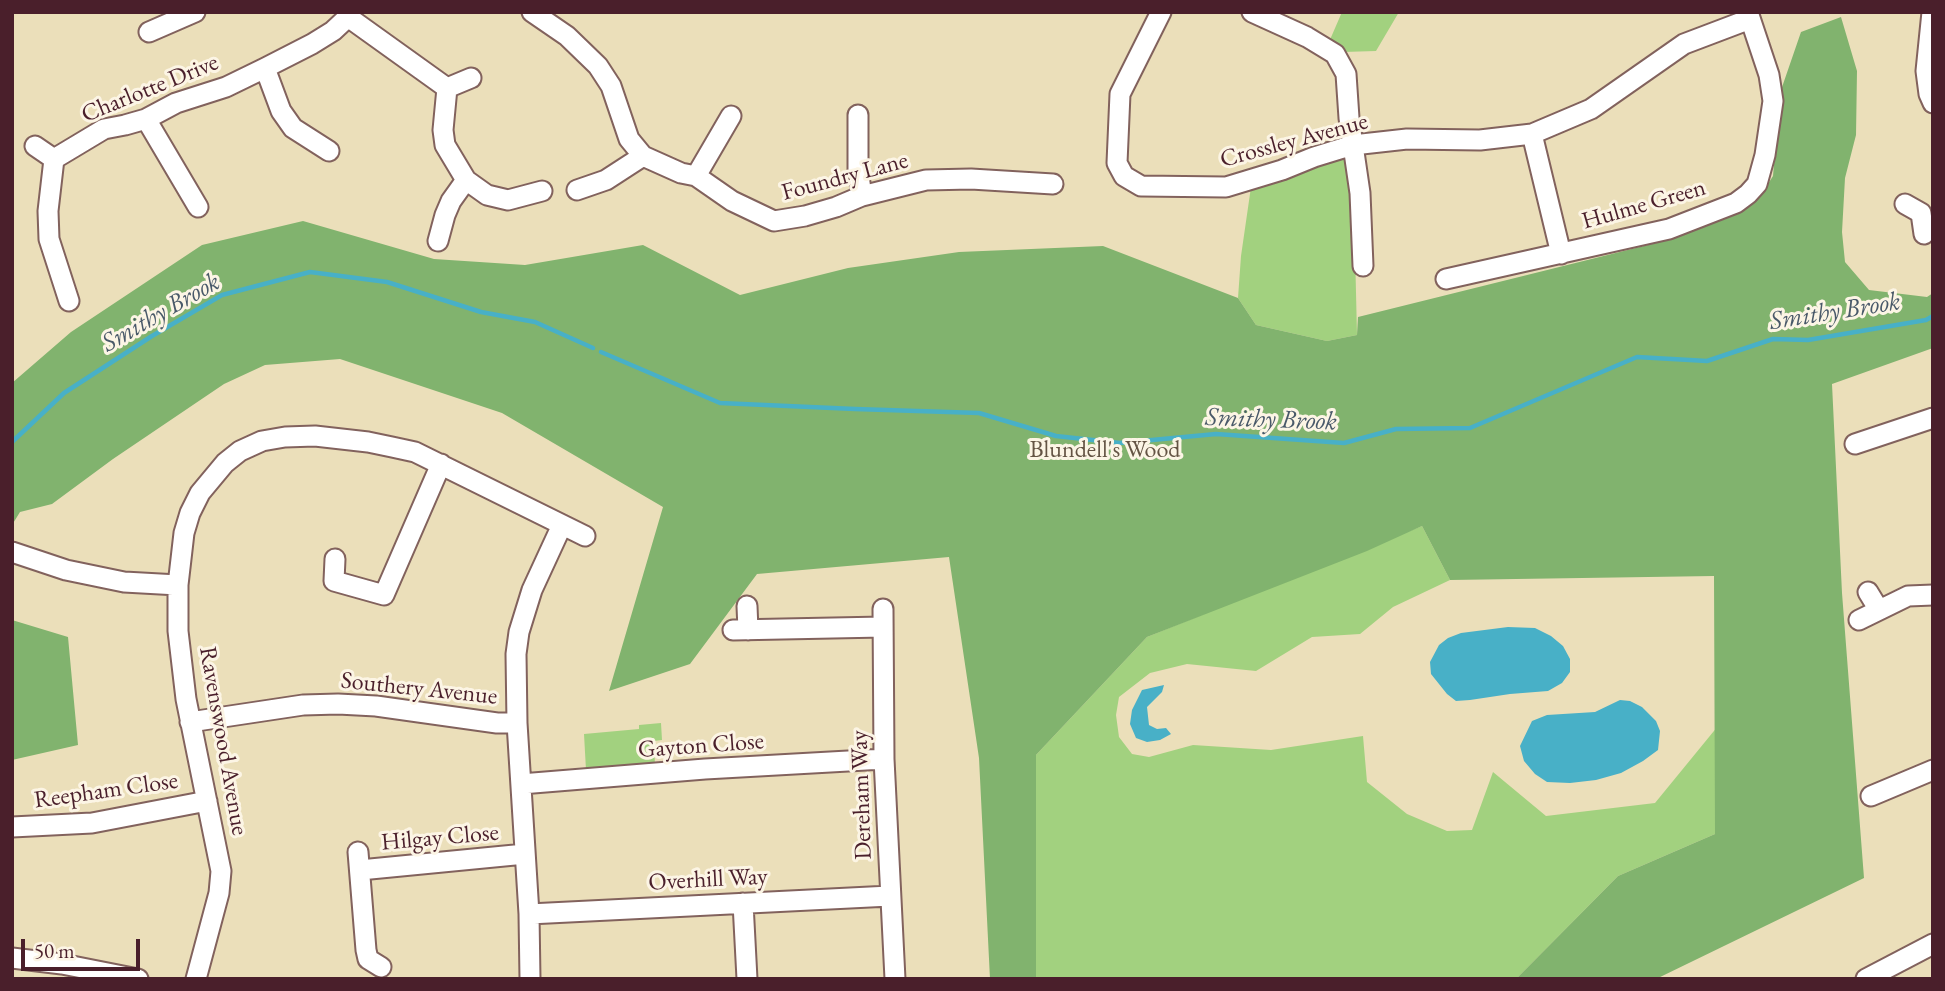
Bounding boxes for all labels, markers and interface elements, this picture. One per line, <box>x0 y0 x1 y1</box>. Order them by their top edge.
street label: Charlotte Drive <box>77 48 223 130</box>
street label: Crossley Avenue <box>1217 107 1371 175</box>
street label: Foundry Lane <box>779 146 911 208</box>
street label: Hulme Green <box>1579 174 1709 236</box>
water label: Smithy Brook <box>96 267 226 359</box>
water label: Smithy Brook <box>1768 286 1902 338</box>
water label: Smithy Brook <box>1205 402 1337 438</box>
park label: Blundell's Wood <box>1029 436 1181 464</box>
street label: Ravenswood Avenue <box>192 644 254 838</box>
street label: Southery Avenue <box>339 666 499 712</box>
street label: Gayton Close <box>637 727 765 765</box>
street label: Dereham Way <box>845 730 879 860</box>
street label: Reepham Close <box>32 767 180 815</box>
street label: Hilgay Close <box>380 819 500 857</box>
street label: Overhill Way <box>648 862 768 898</box>
scale bar <box>24 925 144 969</box>
text: 50 m <box>34 937 75 964</box>

